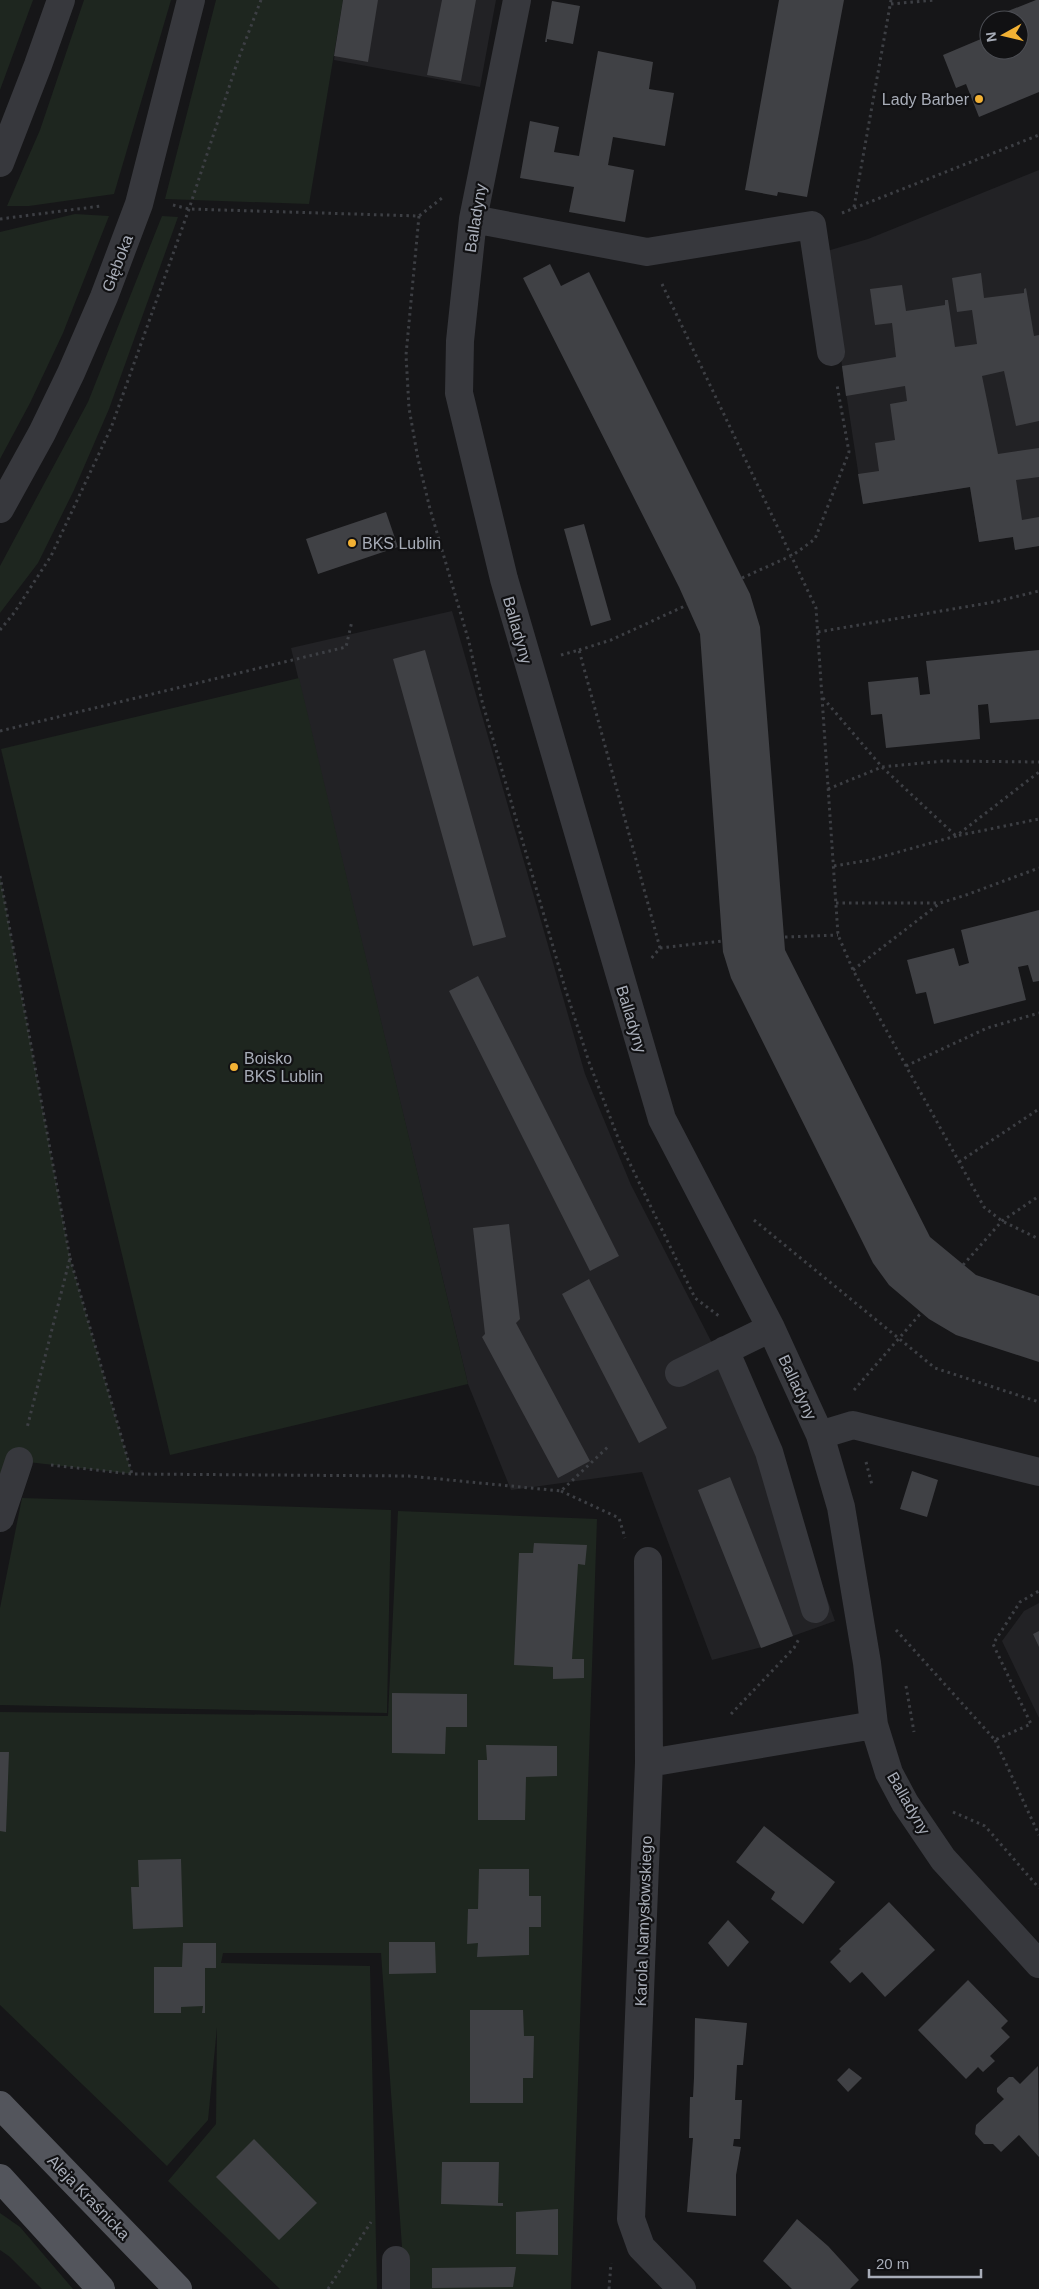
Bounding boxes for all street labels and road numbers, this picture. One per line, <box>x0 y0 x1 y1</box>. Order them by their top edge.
street label: Balladyny <box>462 182 489 254</box>
street label: Głęboka <box>99 232 136 294</box>
street label: Balladyny <box>500 594 535 666</box>
street label: Balladyny <box>613 983 650 1055</box>
street label: Balladyny <box>775 1352 820 1422</box>
street label: Balladyny <box>884 1769 933 1838</box>
street label: Karola Namysłowskiego <box>632 1835 655 2007</box>
street label: Aleja Kraśnicka <box>44 2152 133 2243</box>

